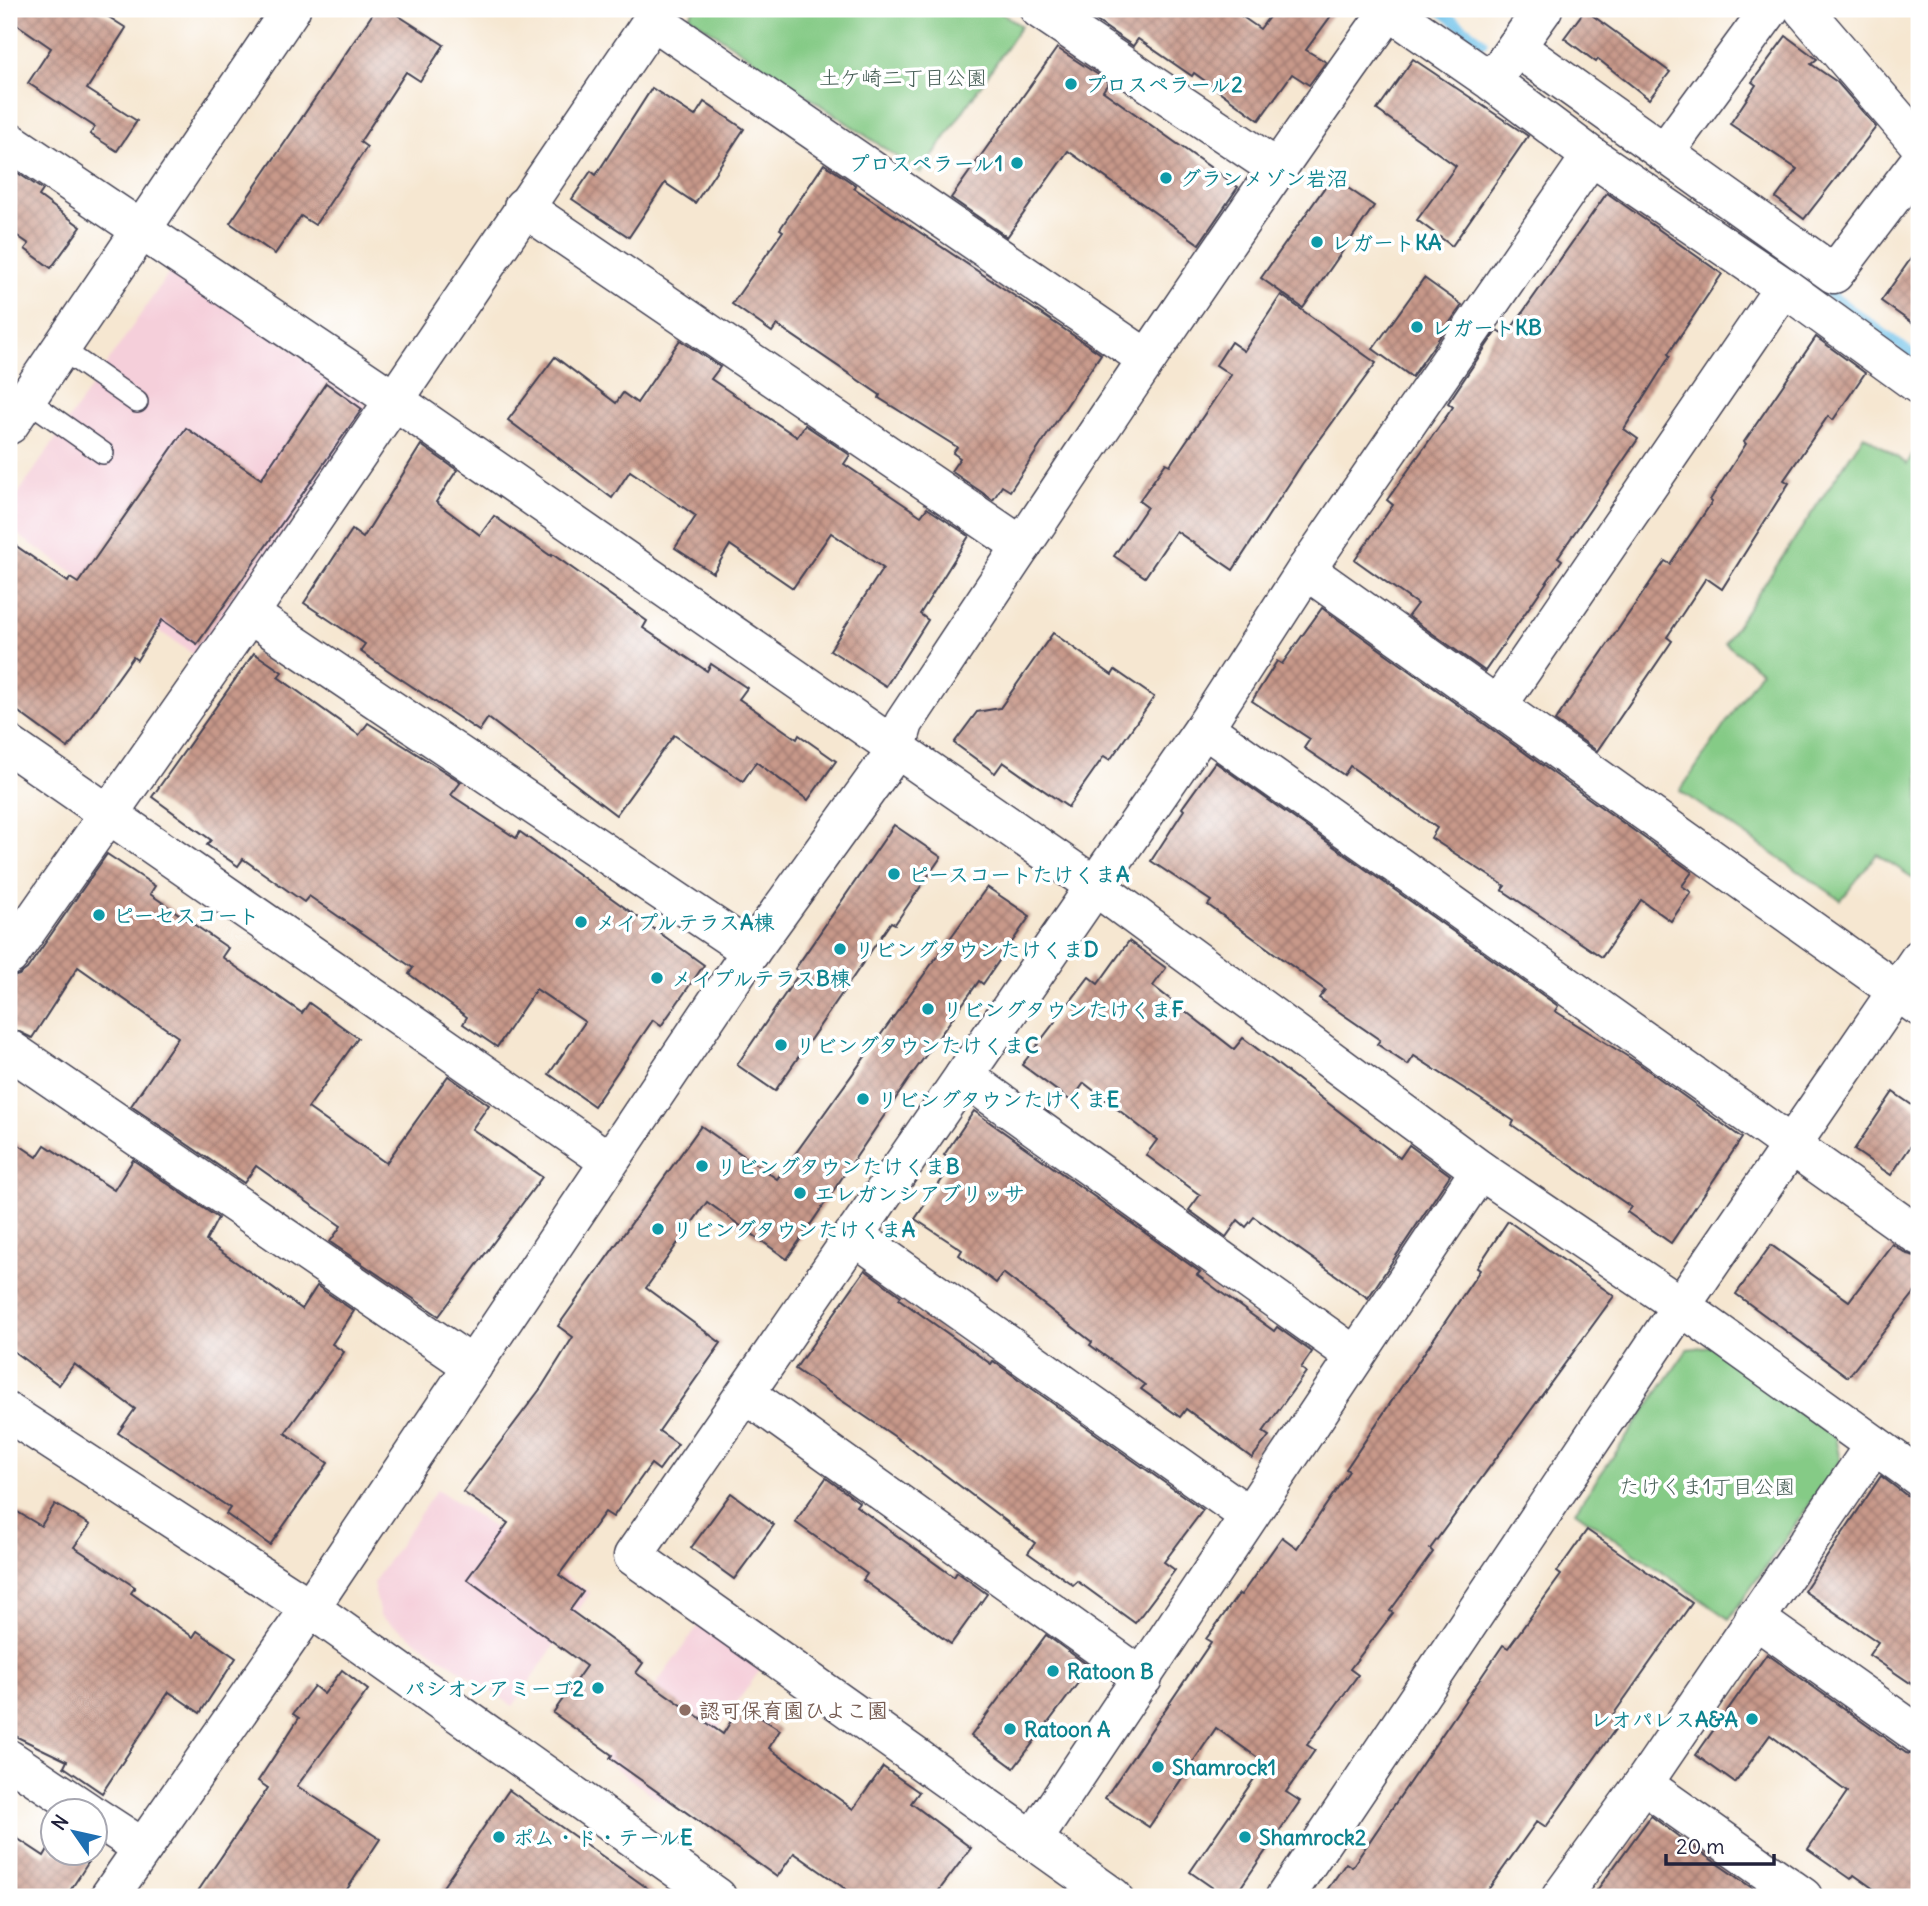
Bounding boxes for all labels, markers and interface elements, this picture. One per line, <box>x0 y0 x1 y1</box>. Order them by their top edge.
park label: 土ケ崎二丁目公園 <box>819 64 987 91</box>
place label: プロスペラール2 <box>1085 71 1243 98</box>
marker: プロスペラール2 <box>1063 76 1079 92</box>
place label: プロスペラール1 <box>849 150 1003 177</box>
marker: プロスペラール1 <box>1009 155 1025 171</box>
place label: グランメゾン岩沼 <box>1180 165 1348 192</box>
marker: グランメゾン岩沼 <box>1158 170 1174 186</box>
place label: レガートKA <box>1331 229 1442 256</box>
marker: レガートKA <box>1309 234 1325 250</box>
place label: レガートKB <box>1431 314 1542 341</box>
marker: レガートKB <box>1409 319 1425 335</box>
place label: ピースコートたけくまA <box>908 861 1130 888</box>
marker: ピースコートたけくまA <box>886 866 902 882</box>
place label: ピーセスコート <box>113 902 259 929</box>
marker: ピーセスコート <box>91 907 107 923</box>
place label: メイプルテラスA棟 <box>595 909 774 936</box>
marker: メイプルテラスA棟 <box>573 914 589 930</box>
place label: リビングタウンたけくまD <box>854 936 1099 963</box>
marker: リビングタウンたけくまD <box>832 941 848 957</box>
place label: メイプルテラスB棟 <box>671 965 851 992</box>
marker: メイプルテラスB棟 <box>649 970 665 986</box>
place label: リビングタウンたけくまF <box>942 996 1184 1023</box>
marker: リビングタウンたけくまF <box>920 1001 936 1017</box>
place label: リビングタウンたけくまC <box>795 1032 1039 1059</box>
marker: リビングタウンたけくまC <box>773 1037 789 1053</box>
place label: リビングタウンたけくまE <box>877 1086 1119 1113</box>
marker: リビングタウンたけくまE <box>855 1091 871 1107</box>
place label: リビングタウンたけくまB <box>716 1153 960 1180</box>
marker: リビングタウンたけくまB <box>694 1158 710 1174</box>
place label: エレガンシアブリッサ <box>814 1180 1024 1207</box>
marker: エレガンシアブリッサ <box>792 1185 808 1201</box>
place label: リビングタウンたけくまA <box>672 1216 916 1243</box>
marker: リビングタウンたけくまA <box>650 1221 666 1237</box>
park label: たけくま1丁目公園 <box>1619 1473 1795 1500</box>
place label: Ratoon B <box>1067 1658 1154 1685</box>
marker: Ratoon B <box>1045 1663 1061 1679</box>
place label: パシオンアミーゴ2 <box>404 1675 584 1702</box>
marker: パシオンアミーゴ2 <box>590 1680 606 1696</box>
place label: 認可保育園ひよこ園 <box>699 1697 888 1724</box>
marker: 認可保育園ひよこ園 <box>677 1702 693 1718</box>
place label: レオパレスA&A <box>1590 1706 1739 1733</box>
marker: レオパレスA&A <box>1744 1711 1760 1727</box>
place label: Ratoon A <box>1024 1716 1111 1743</box>
marker: Ratoon A <box>1002 1721 1018 1737</box>
place label: Shamrock1 <box>1172 1754 1276 1781</box>
marker: Shamrock1 <box>1150 1759 1166 1775</box>
north arrow <box>38 1798 108 1868</box>
text: N <box>46 1810 74 1835</box>
scale bar <box>1666 1822 1774 1866</box>
place label: ポム・ド・テールE <box>513 1824 693 1851</box>
place label: Shamrock2 <box>1259 1824 1367 1851</box>
marker: ポム・ド・テールE <box>491 1829 507 1845</box>
marker: Shamrock2 <box>1237 1829 1253 1845</box>
text: 20 m <box>1676 1833 1725 1860</box>

